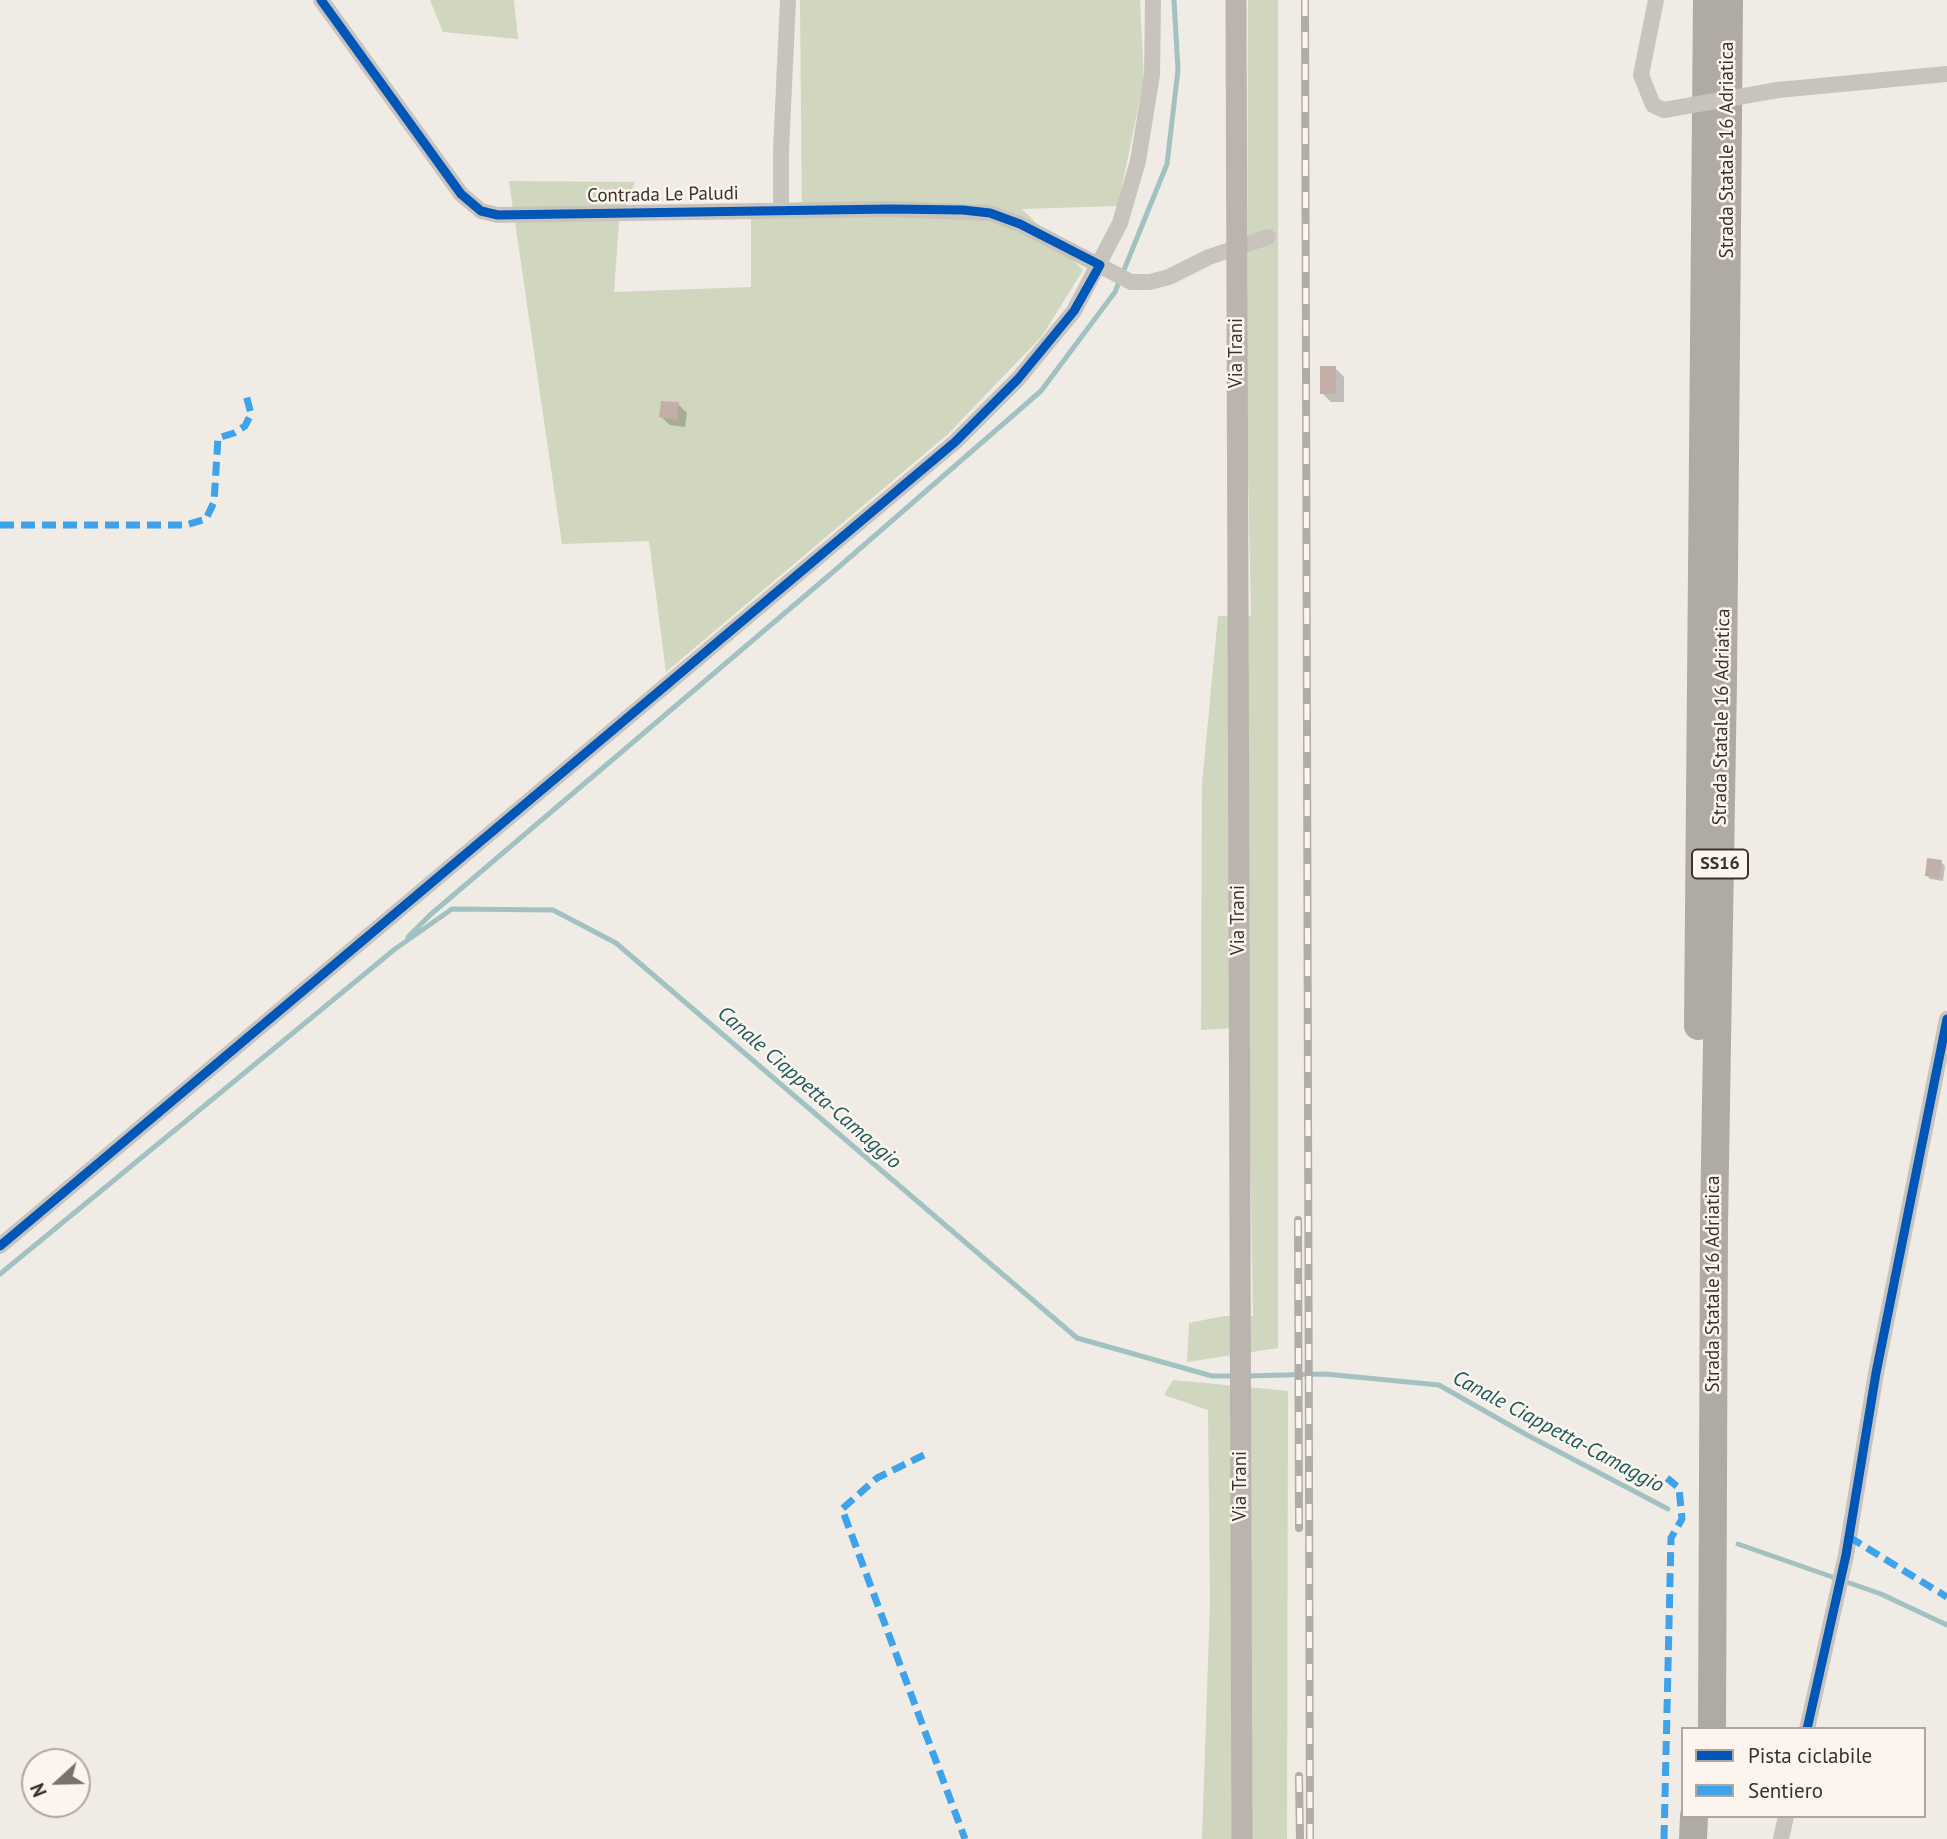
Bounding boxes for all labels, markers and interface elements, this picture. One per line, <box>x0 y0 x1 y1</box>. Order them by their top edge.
street label: Strada Statale 16 Adriatica <box>1717 42 1739 258</box>
street label: Contrada Le Paludi <box>587 182 739 208</box>
street label: Via Trani <box>1226 318 1248 388</box>
street label: Strada Statale 16 Adriatica <box>1709 608 1735 826</box>
road number: SS16 <box>1692 850 1748 878</box>
street label: Via Trani <box>1228 885 1250 955</box>
water label: Canale Ciappetta-Camaggio <box>712 1001 906 1175</box>
street label: Strada Statale 16 Adriatica <box>1703 1176 1725 1392</box>
water label: Canale Ciappetta-Camaggio <box>1448 1366 1668 1498</box>
street label: Via Trani <box>1230 1451 1252 1521</box>
legend <box>1681 1727 1926 1818</box>
text: Pista ciclabile <box>1748 1742 1872 1769</box>
north arrow <box>21 1748 91 1818</box>
text: Sentiero <box>1748 1777 1823 1804</box>
text: N <box>25 1780 52 1800</box>

